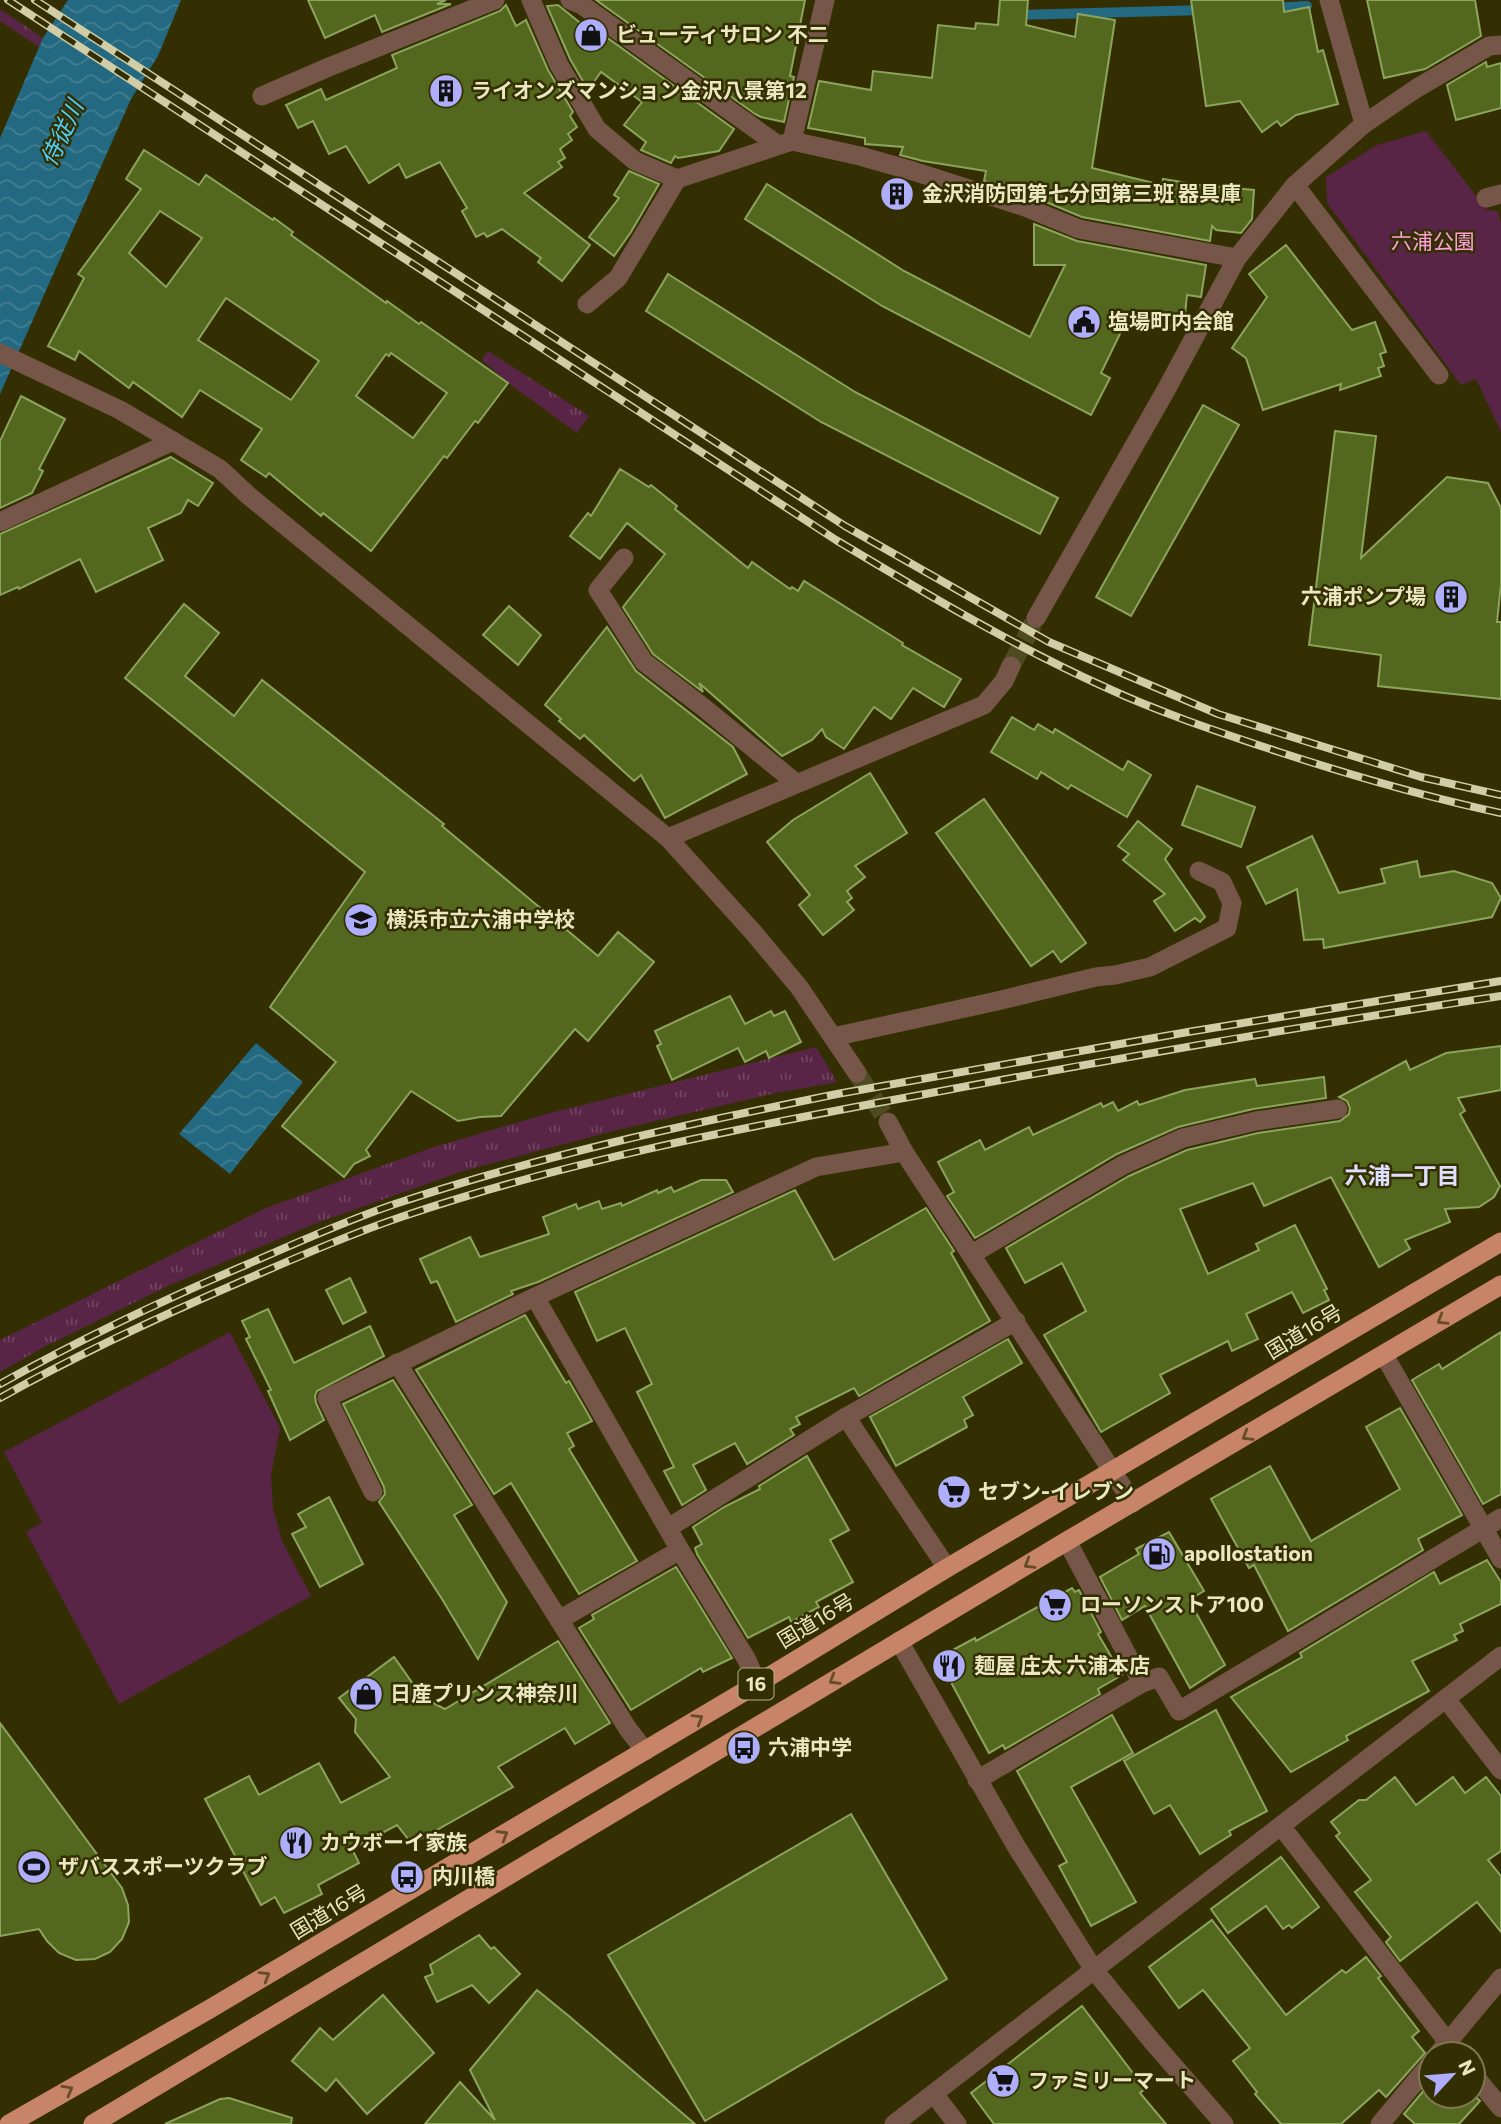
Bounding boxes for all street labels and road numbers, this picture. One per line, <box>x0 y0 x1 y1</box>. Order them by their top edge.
street label: 国道16号 <box>1260 1298 1346 1363</box>
street label: 国道16号 <box>772 1587 858 1652</box>
road number: 16 <box>738 1668 774 1700</box>
street label: 国道16号 <box>285 1878 371 1943</box>

